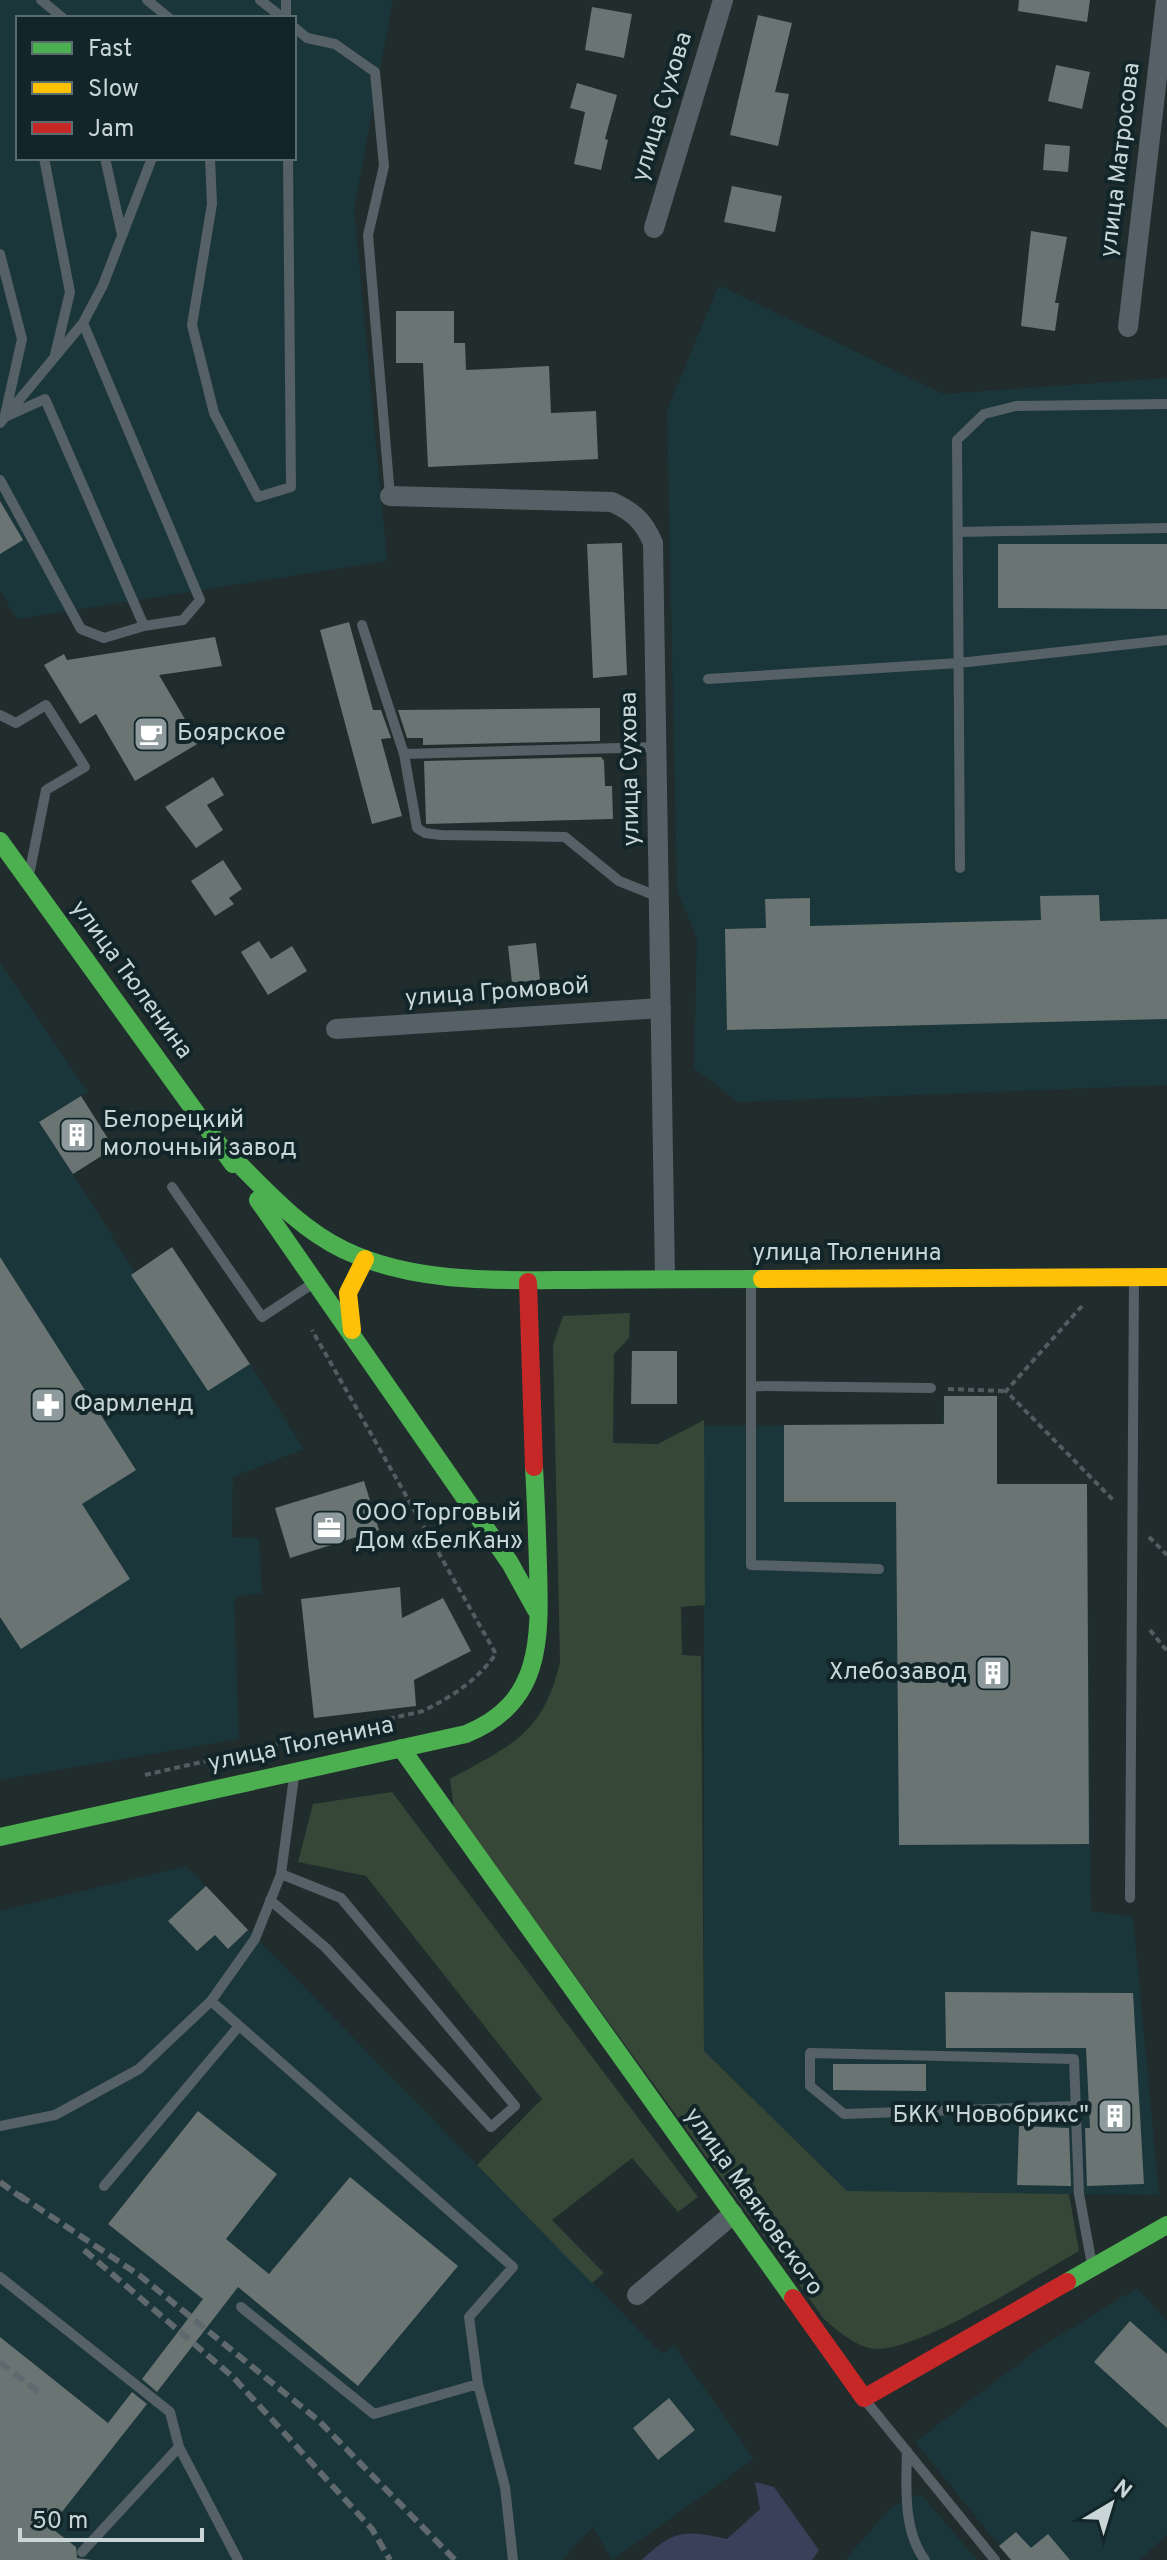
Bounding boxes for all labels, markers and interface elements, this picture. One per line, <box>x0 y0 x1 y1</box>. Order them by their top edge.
legend <box>16 16 296 160</box>
street label: улица Сухова <box>626 29 700 185</box>
text: Fast <box>88 35 132 65</box>
street label: улица Матросова <box>1094 61 1148 259</box>
text: Slow <box>88 75 139 105</box>
text: Jam <box>88 115 134 145</box>
street label: улица Сухова <box>615 691 647 847</box>
cafe icon: Боярское <box>132 715 170 753</box>
place label: Боярское <box>177 719 286 749</box>
street label: улица Тюленина <box>63 895 199 1065</box>
street label: улица Громовой <box>404 972 590 1014</box>
place label: Белорецкий молочный завод <box>103 1106 297 1164</box>
building icon: Белорецкий молочный завод <box>58 1116 96 1154</box>
street label: улица Тюленина <box>753 1239 941 1269</box>
pharmacy icon: Фармленд <box>29 1386 67 1424</box>
place label: Фармленд <box>74 1390 194 1420</box>
place label: ООО Торговый Дом «БелКан» <box>355 1499 523 1557</box>
office icon: ООО Торговый Дом «БелКан» <box>310 1509 348 1547</box>
building icon: Хлебозавод <box>974 1654 1012 1692</box>
place label: Хлебозавод <box>829 1658 967 1688</box>
street label: улица Тюленина <box>205 1711 397 1779</box>
building icon: БКК "Новобрикс" <box>1096 2097 1134 2135</box>
place label: БКК "Новобрикс" <box>892 2101 1089 2131</box>
street label: улица Маяковского <box>677 2102 829 2302</box>
north arrow <box>1071 2464 1151 2544</box>
text: N <box>1107 2475 1136 2506</box>
scale bar <box>20 2492 202 2542</box>
text: 50 m <box>32 2507 88 2537</box>

